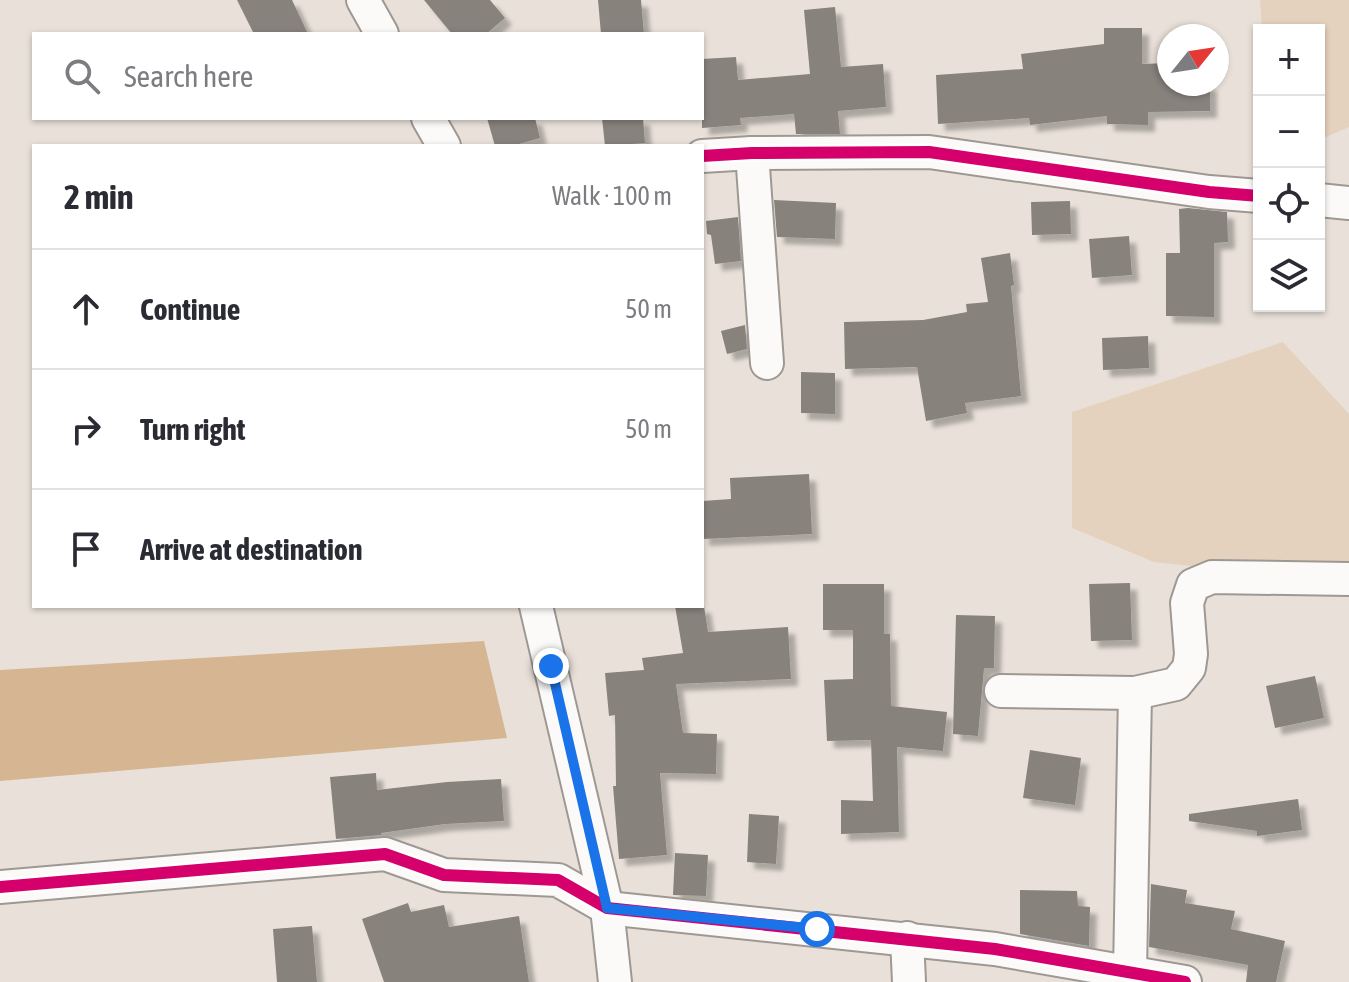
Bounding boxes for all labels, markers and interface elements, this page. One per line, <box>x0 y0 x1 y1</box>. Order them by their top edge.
north arrow <box>1157 24 1229 96</box>
map controls <box>1253 24 1325 312</box>
button: + <box>1253 24 1325 96</box>
search box <box>32 32 704 120</box>
icon: search <box>60 54 104 98</box>
text: Search here <box>124 59 253 93</box>
button: − <box>1253 96 1325 168</box>
button: locate <box>1253 168 1325 240</box>
text: 2 min <box>64 177 133 216</box>
text: Walk · 100 m <box>552 181 672 211</box>
button: layers <box>1253 240 1325 312</box>
icon: ahead <box>64 287 108 331</box>
text: Continue <box>140 292 240 326</box>
text: 50 m <box>625 294 672 324</box>
icon: right <box>64 407 108 451</box>
text: Turn right <box>140 412 246 446</box>
text: 50 m <box>625 414 672 444</box>
icon: arrive <box>64 527 108 571</box>
text: Arrive at destination <box>140 532 362 566</box>
route end <box>533 648 569 684</box>
route start <box>799 911 835 947</box>

